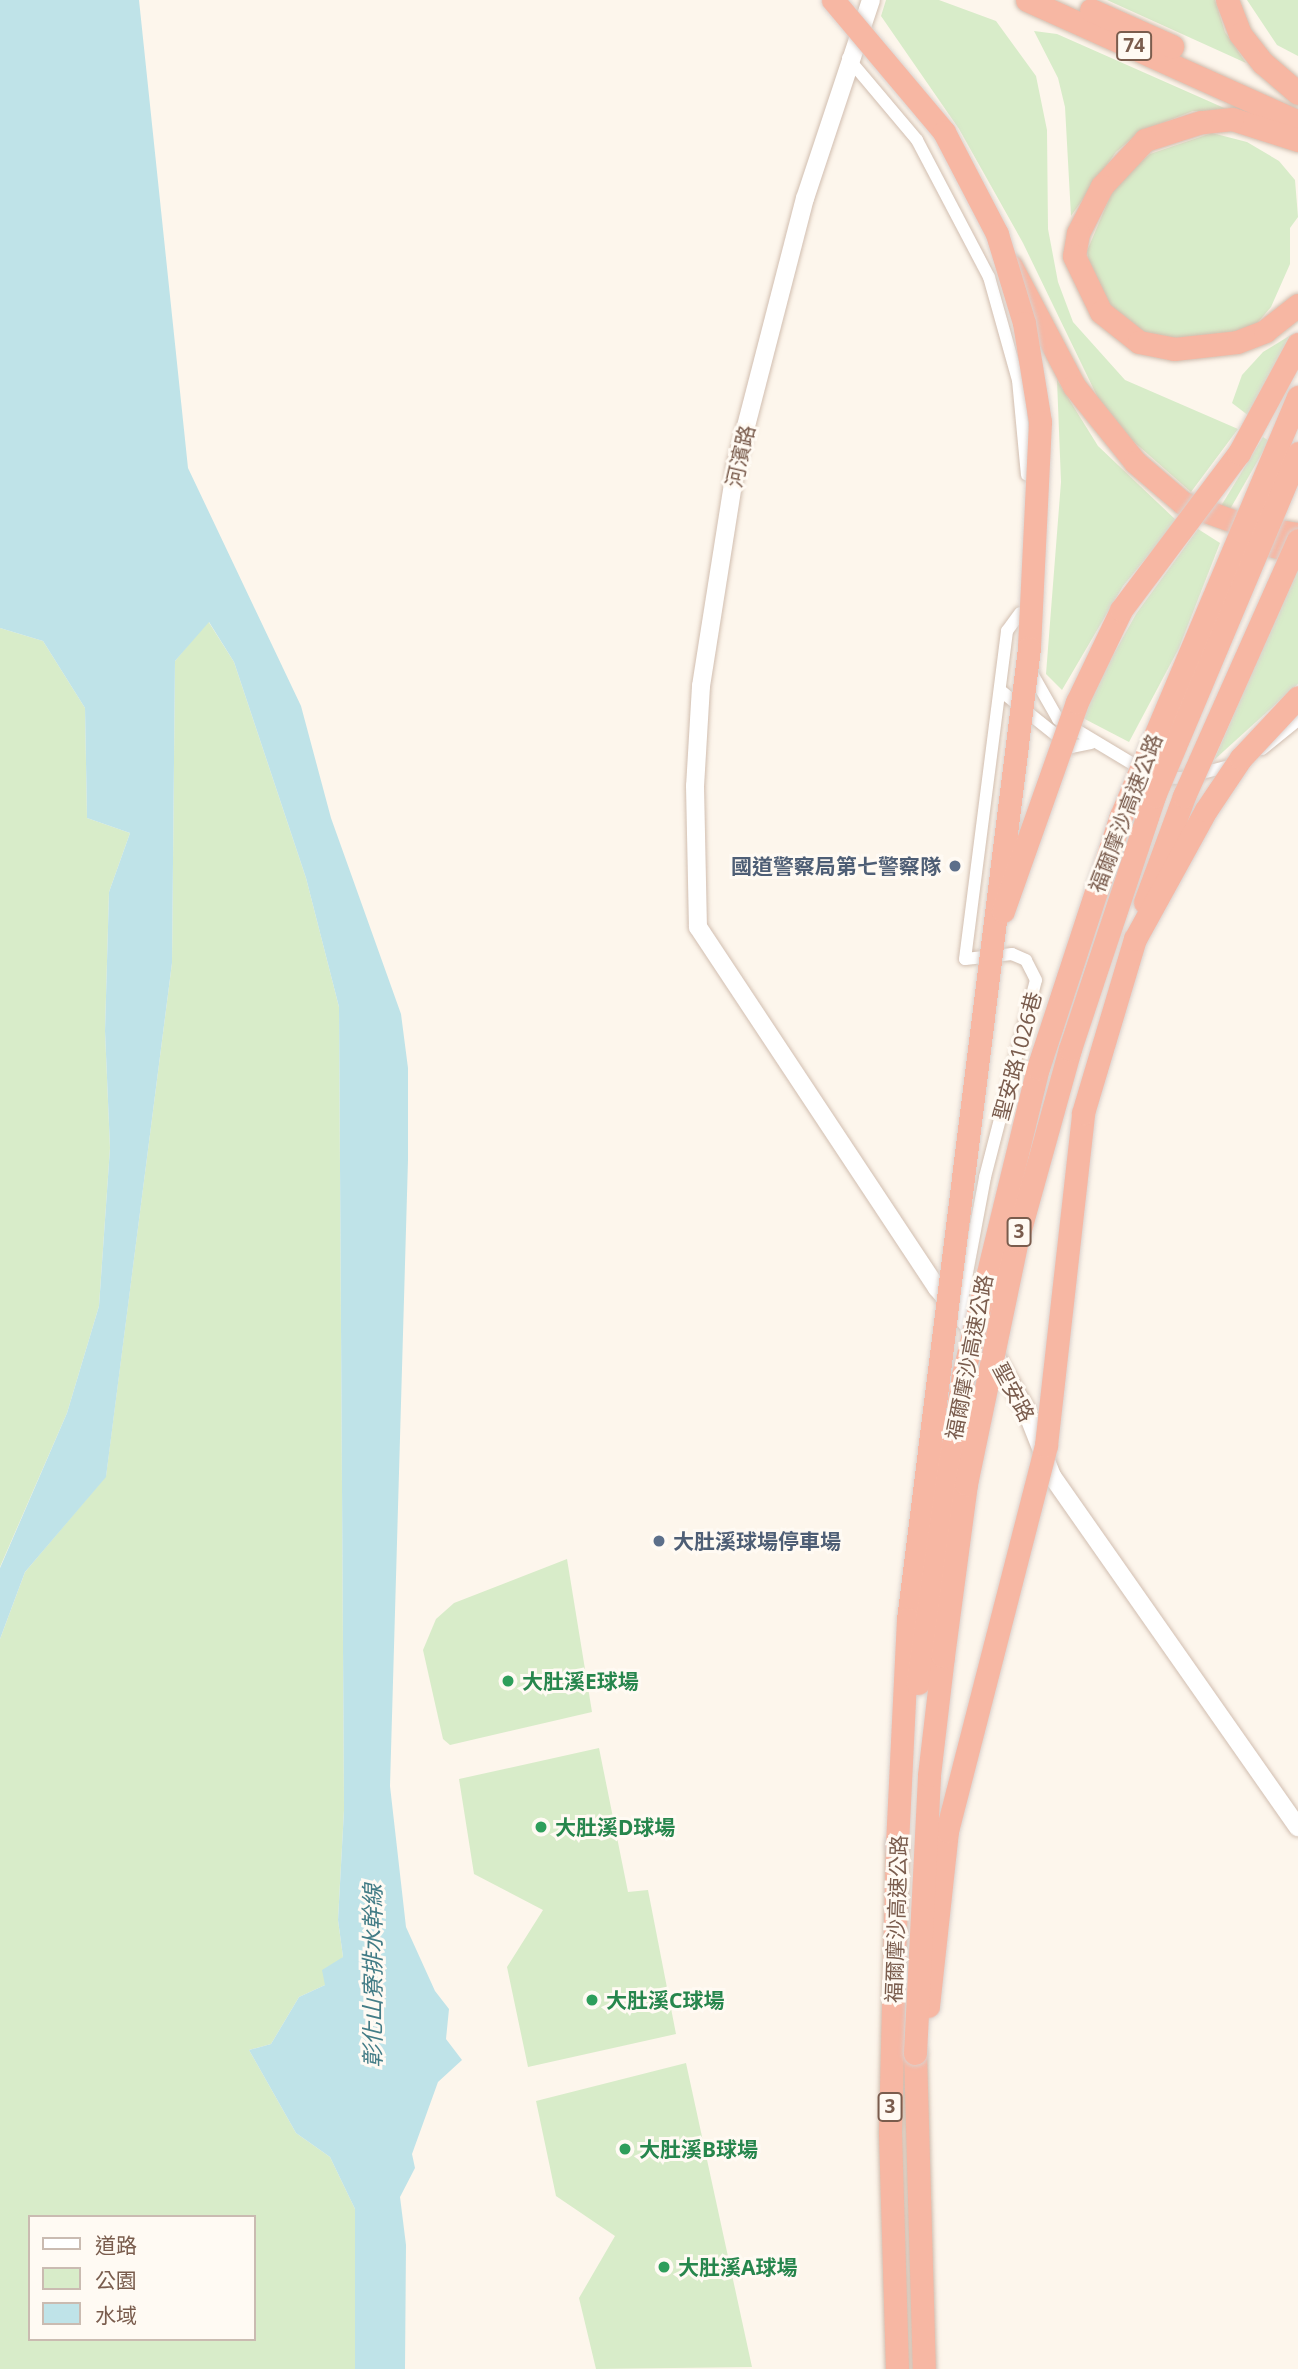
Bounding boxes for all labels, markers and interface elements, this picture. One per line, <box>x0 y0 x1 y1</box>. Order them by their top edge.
road number: 74 <box>1115 30 1153 61</box>
street label: 河濱路 <box>721 422 759 490</box>
street label: 福爾摩沙高速公路 <box>1083 730 1167 896</box>
place label: 國道警察局第七警察隊 <box>731 853 941 879</box>
marker: 國道警察局第七警察隊 <box>947 858 963 874</box>
street label: 聖安路1026巷 <box>988 989 1046 1123</box>
road number: 3 <box>1005 1216 1033 1248</box>
street label: 福爾摩沙高速公路 <box>941 1272 997 1442</box>
street label: 聖安路 <box>988 1358 1040 1426</box>
place label: 大肚溪球場停車場 <box>673 1528 841 1554</box>
marker: 大肚溪球場停車場 <box>651 1533 667 1549</box>
place label: 大肚溪E球場 <box>522 1668 639 1694</box>
marker: 大肚溪E球場 <box>500 1673 516 1689</box>
place label: 大肚溪D球場 <box>555 1814 675 1840</box>
marker: 大肚溪D球場 <box>533 1819 549 1835</box>
street label: 福爾摩沙高速公路 <box>880 1835 912 2003</box>
water label: 彰化山寮排水幹線 <box>358 1884 386 2068</box>
place label: 大肚溪C球場 <box>606 1987 724 2013</box>
marker: 大肚溪C球場 <box>584 1992 600 2008</box>
road number: 3 <box>876 2092 904 2122</box>
place label: 大肚溪B球場 <box>639 2136 758 2162</box>
marker: 大肚溪B球場 <box>617 2141 633 2157</box>
legend <box>28 2215 256 2341</box>
text: 道路 <box>95 2231 137 2259</box>
place label: 大肚溪A球場 <box>678 2254 798 2280</box>
marker: 大肚溪A球場 <box>656 2259 672 2275</box>
text: 公園 <box>95 2266 137 2294</box>
text: 水域 <box>95 2301 137 2329</box>

